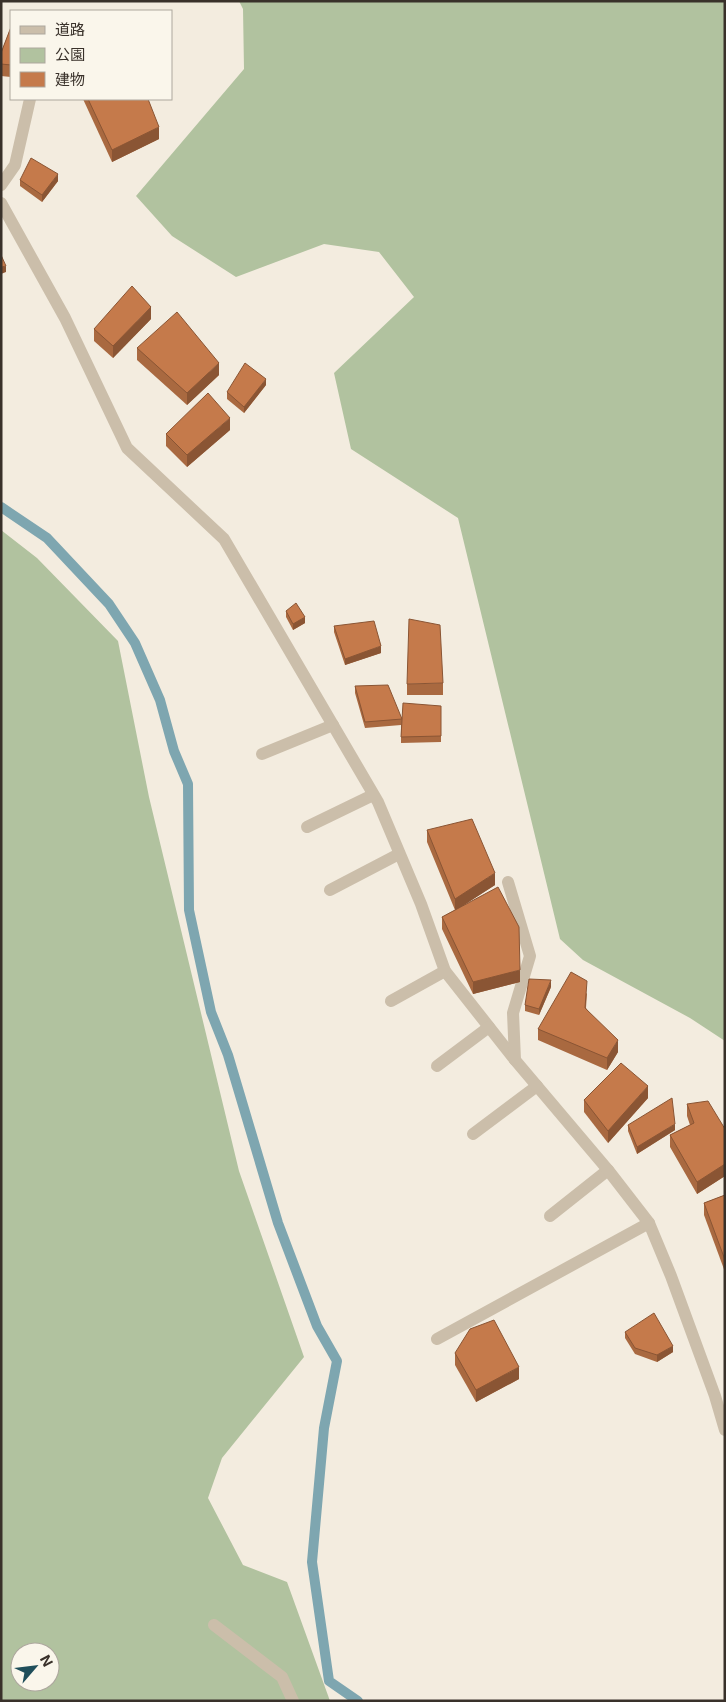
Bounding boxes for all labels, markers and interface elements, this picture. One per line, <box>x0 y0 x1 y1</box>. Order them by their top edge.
legend <box>10 10 172 100</box>
text: 道路 <box>55 20 85 39</box>
text: 公園 <box>55 45 85 64</box>
text: 建物 <box>55 70 85 89</box>
north arrow <box>10 1642 60 1692</box>
text: N <box>37 1652 57 1669</box>

